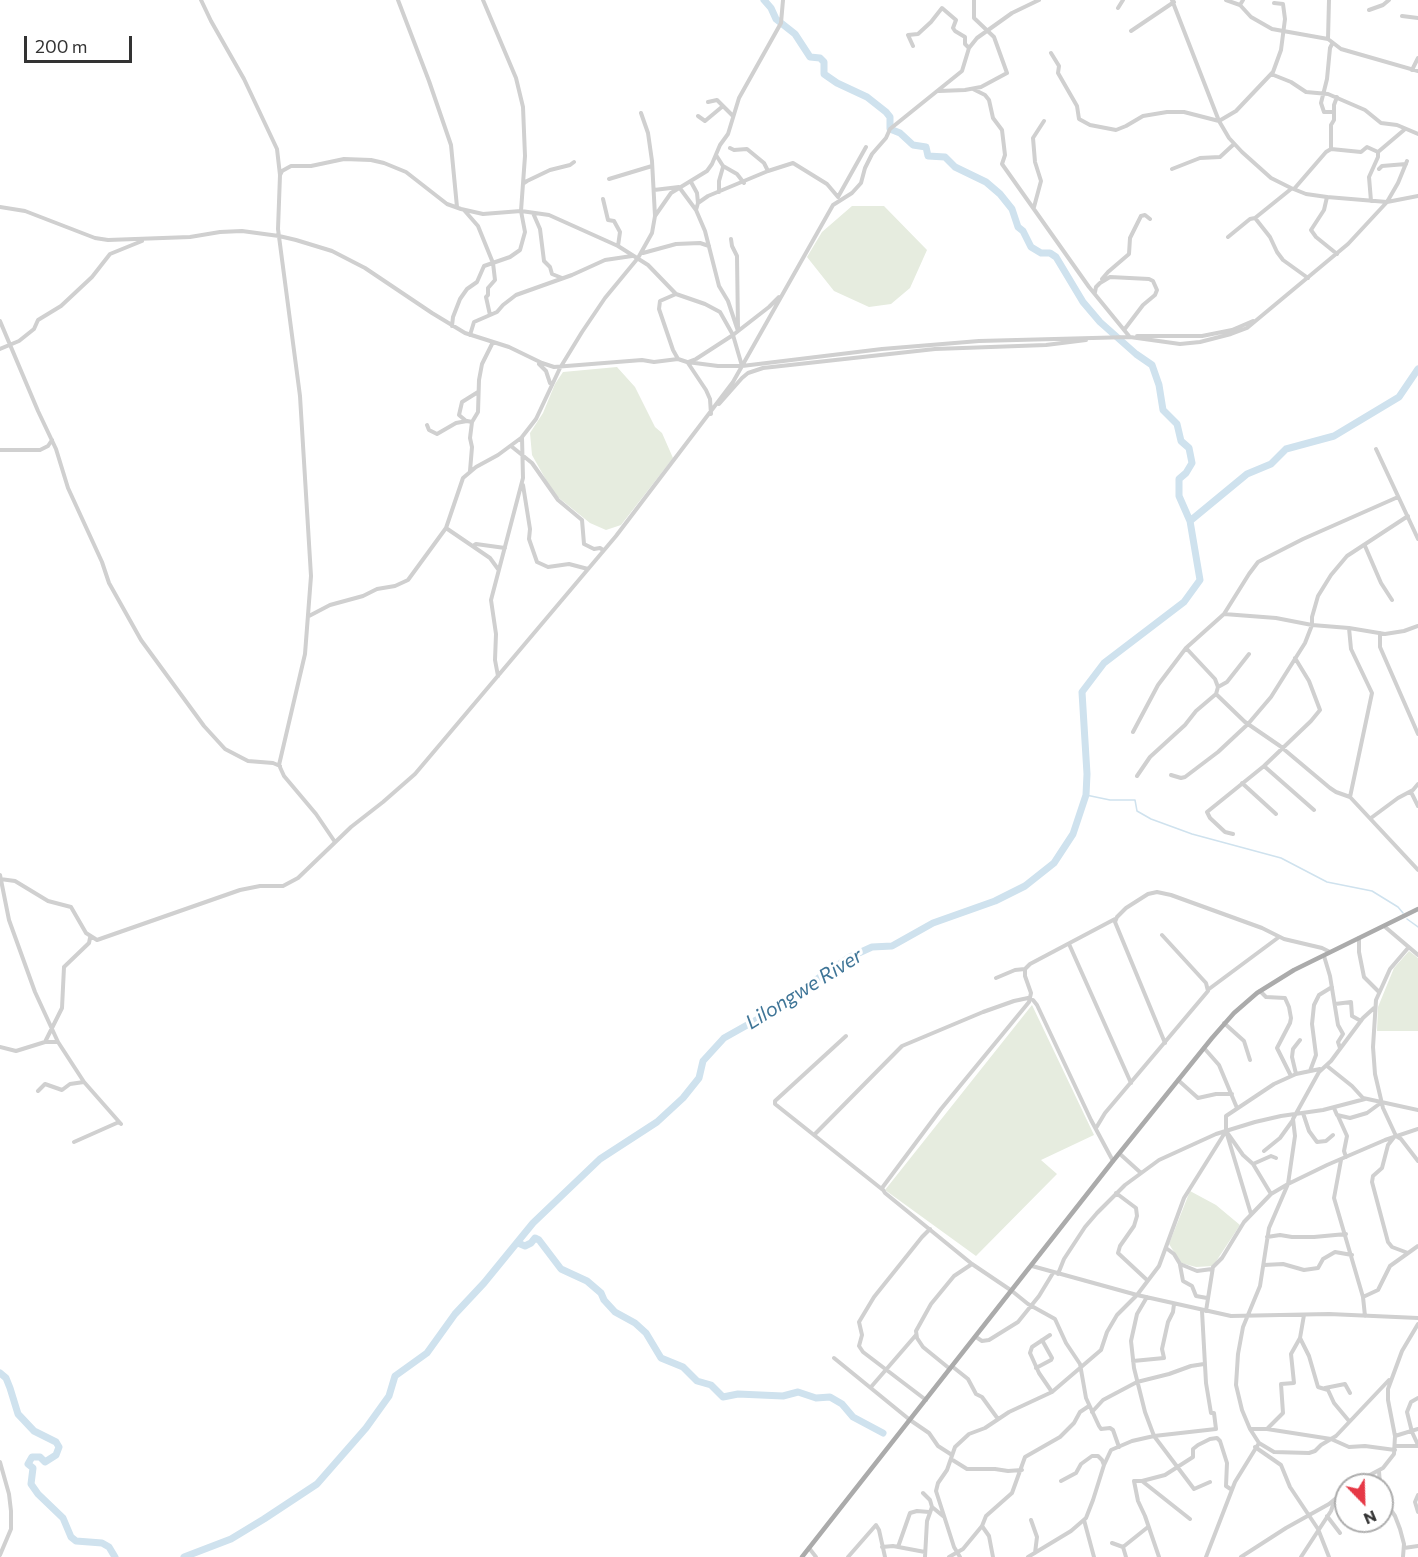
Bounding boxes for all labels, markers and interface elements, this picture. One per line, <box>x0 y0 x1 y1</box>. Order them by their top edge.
scale bar <box>27 24 135 62</box>
text: 200 m <box>35 35 88 57</box>
water label: Lilongwe River <box>741 944 867 1034</box>
north arrow <box>1334 1473 1394 1533</box>
text: N <box>1361 1507 1380 1529</box>

